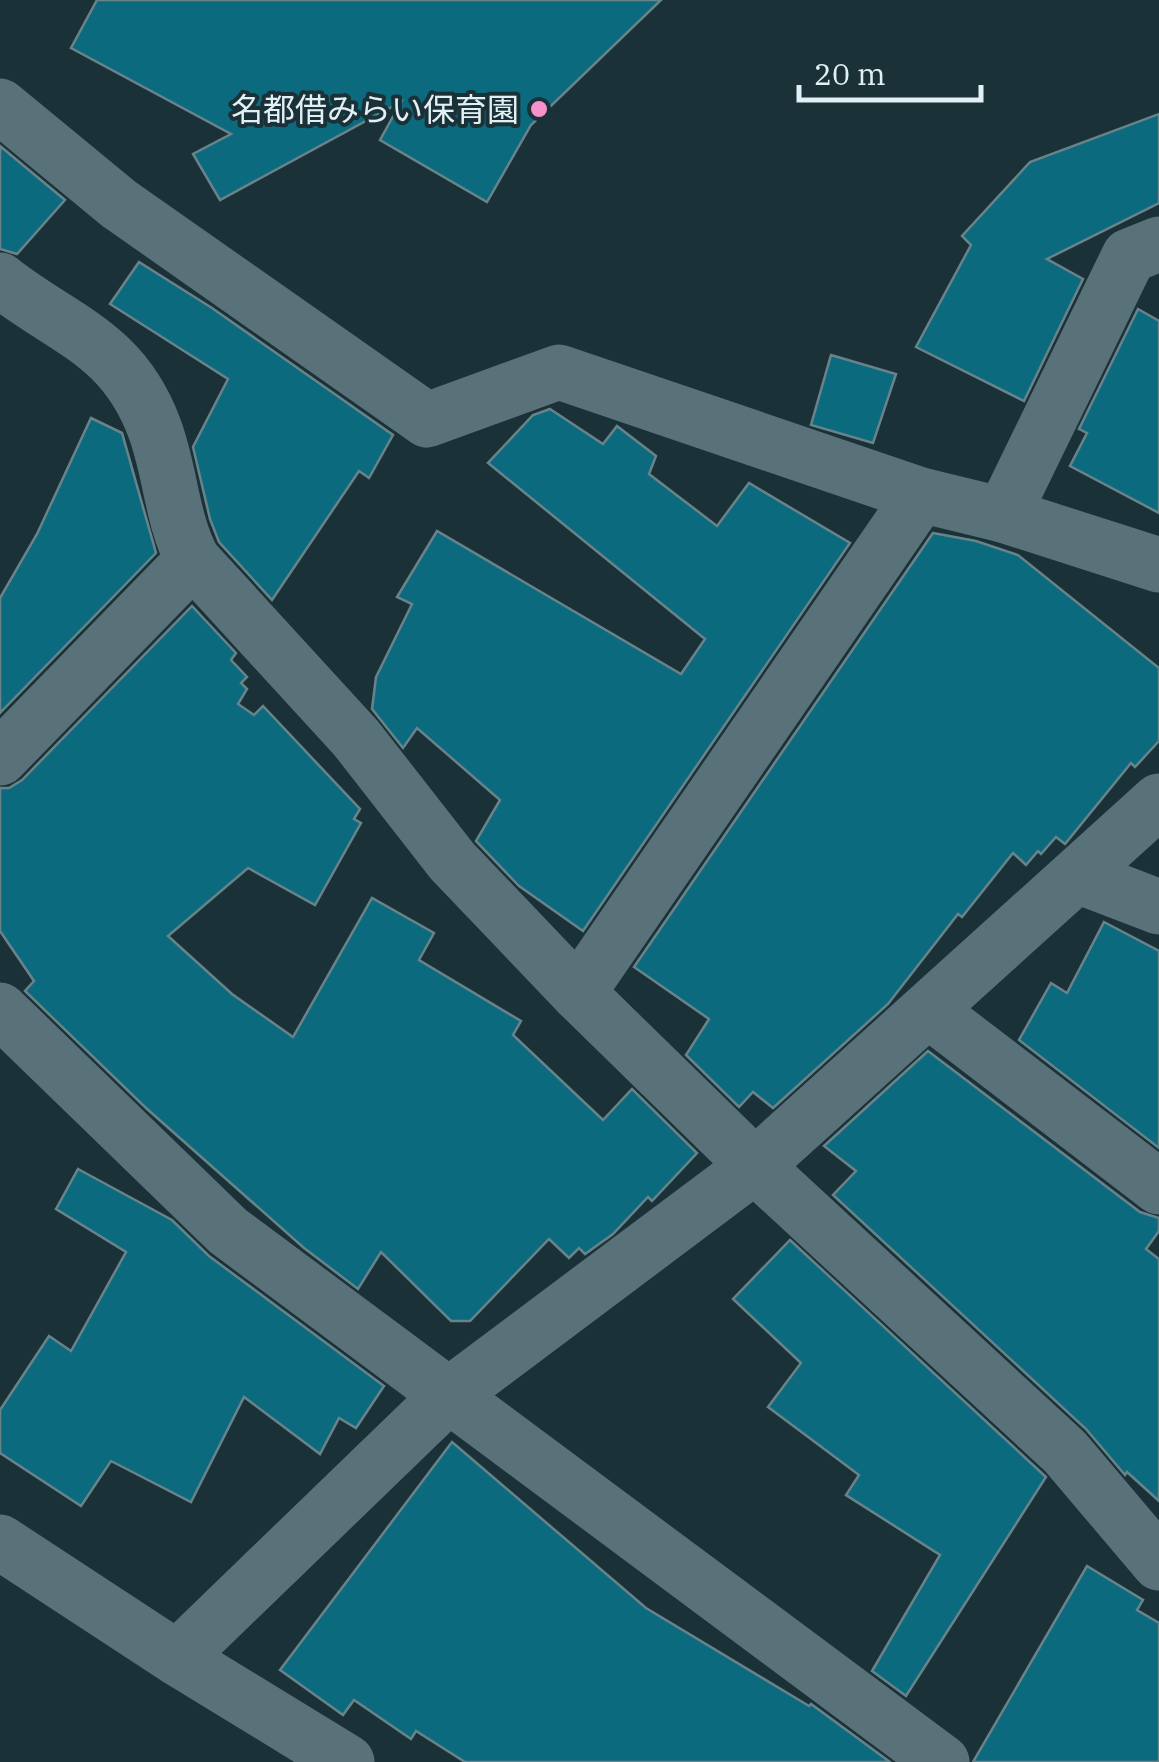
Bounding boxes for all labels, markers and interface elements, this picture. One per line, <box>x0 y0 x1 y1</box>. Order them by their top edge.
scale bar <box>799 40 982 102</box>
text: 20 m <box>814 54 886 93</box>
place label: 名都借みらい保育園 <box>231 88 519 130</box>
marker: 名都借みらい保育園 <box>528 98 550 120</box>

